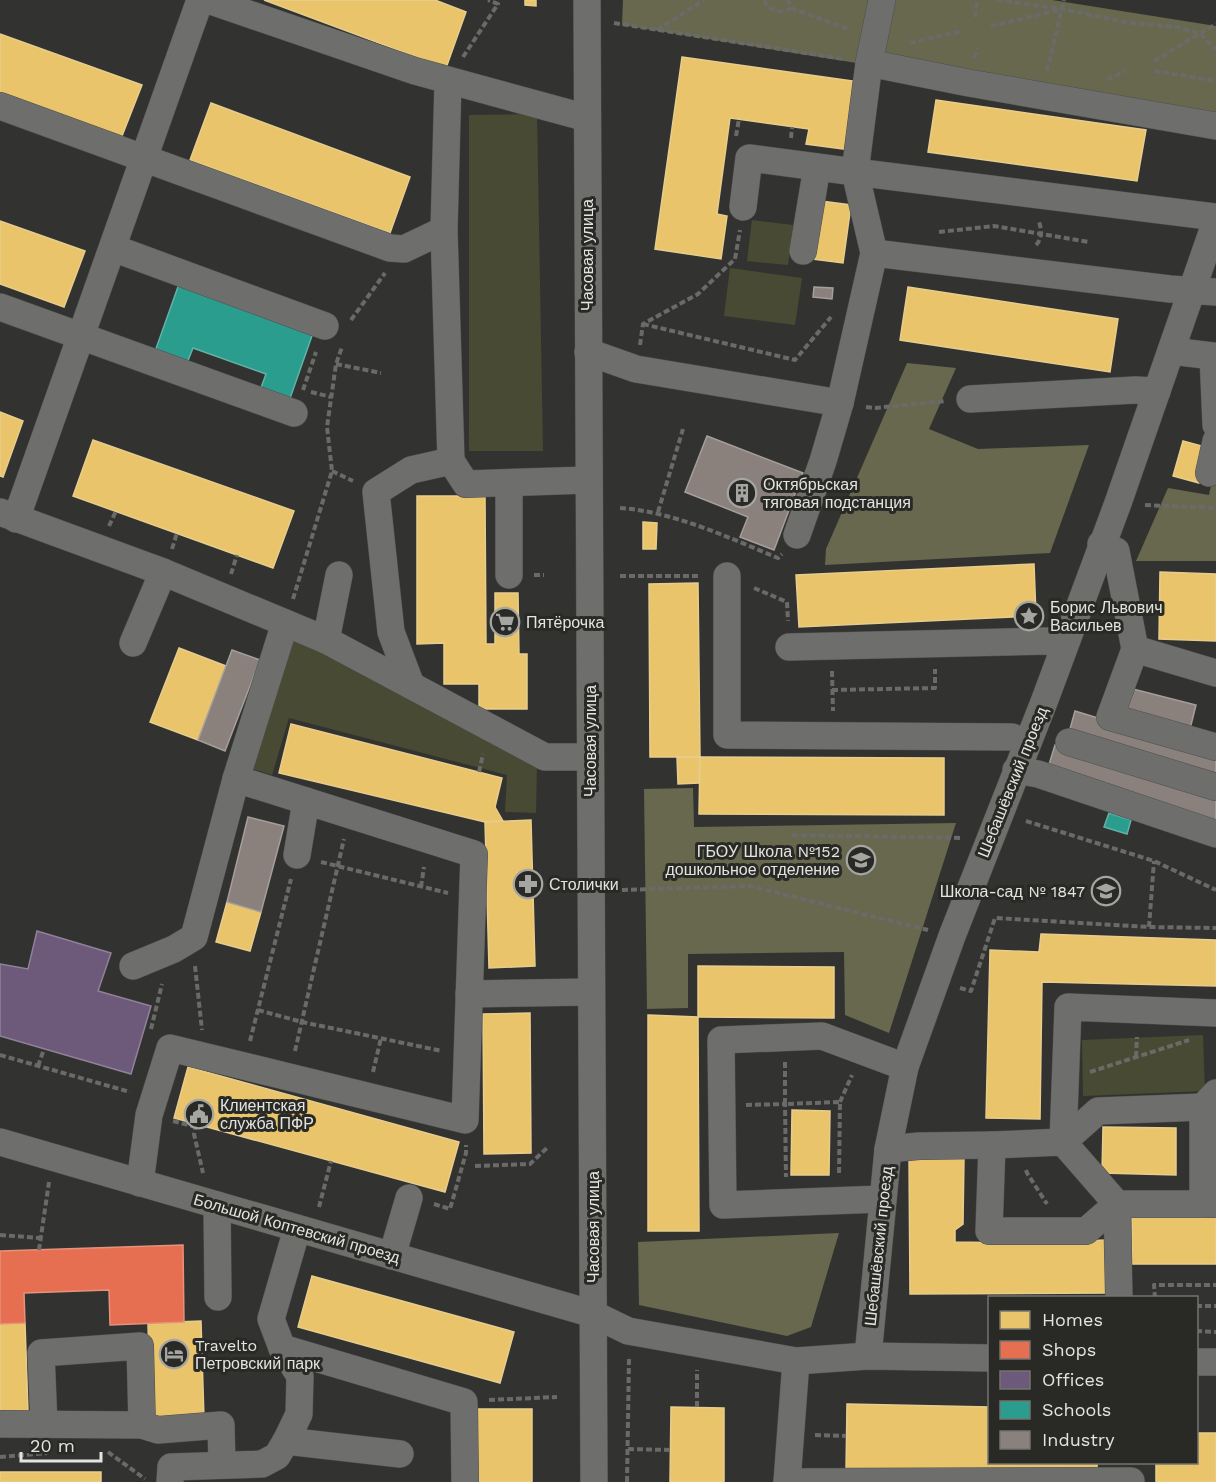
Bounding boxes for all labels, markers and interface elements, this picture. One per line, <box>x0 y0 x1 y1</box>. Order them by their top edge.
street label: Часовая улица <box>578 199 597 311</box>
place label: Октябрьская тяговая подстанция <box>763 475 911 512</box>
building icon: Октябрьская тяговая подстанция <box>726 477 758 509</box>
place label: Борис Львович Васильев <box>1050 598 1163 635</box>
place icon: Борис Львович Васильев <box>1013 600 1045 632</box>
supermarket icon: Пятёрочка <box>489 606 521 638</box>
place label: Пятёрочка <box>526 613 605 632</box>
street label: Часовая улица <box>581 685 600 797</box>
street label: Шебашёвский проезд <box>974 703 1052 860</box>
place label: ГБОУ Школа №152 дошкольное отделение <box>665 842 840 879</box>
school or university icon: ГБОУ Школа №152 дошкольное отделение <box>845 844 877 876</box>
pharmacy icon: Столички <box>512 868 544 900</box>
place label: Столички <box>549 875 619 894</box>
school or university icon: Школа-сад № 1847 <box>1090 875 1122 907</box>
place label: Школа-сад № 1847 <box>940 882 1085 901</box>
place label: Клиентская служба ПФР <box>220 1096 314 1133</box>
public building icon: Клиентская служба ПФР <box>183 1098 215 1130</box>
street label: Шебашёвский проезд <box>861 1164 896 1327</box>
street label: Часовая улица <box>584 1171 603 1283</box>
street label: Большой Коптевский проезд <box>192 1190 403 1267</box>
legend <box>988 1296 1198 1464</box>
text: Homes <box>1042 1309 1103 1330</box>
place label: Travelto Петровский парк <box>195 1336 321 1373</box>
hotel icon: Travelto Петровский парк <box>158 1338 190 1370</box>
text: Shops <box>1042 1339 1096 1360</box>
text: Offices <box>1042 1369 1104 1390</box>
text: Schools <box>1042 1399 1111 1420</box>
scale bar <box>21 1425 100 1463</box>
text: Industry <box>1042 1429 1115 1450</box>
text: 20 m <box>30 1435 75 1456</box>

